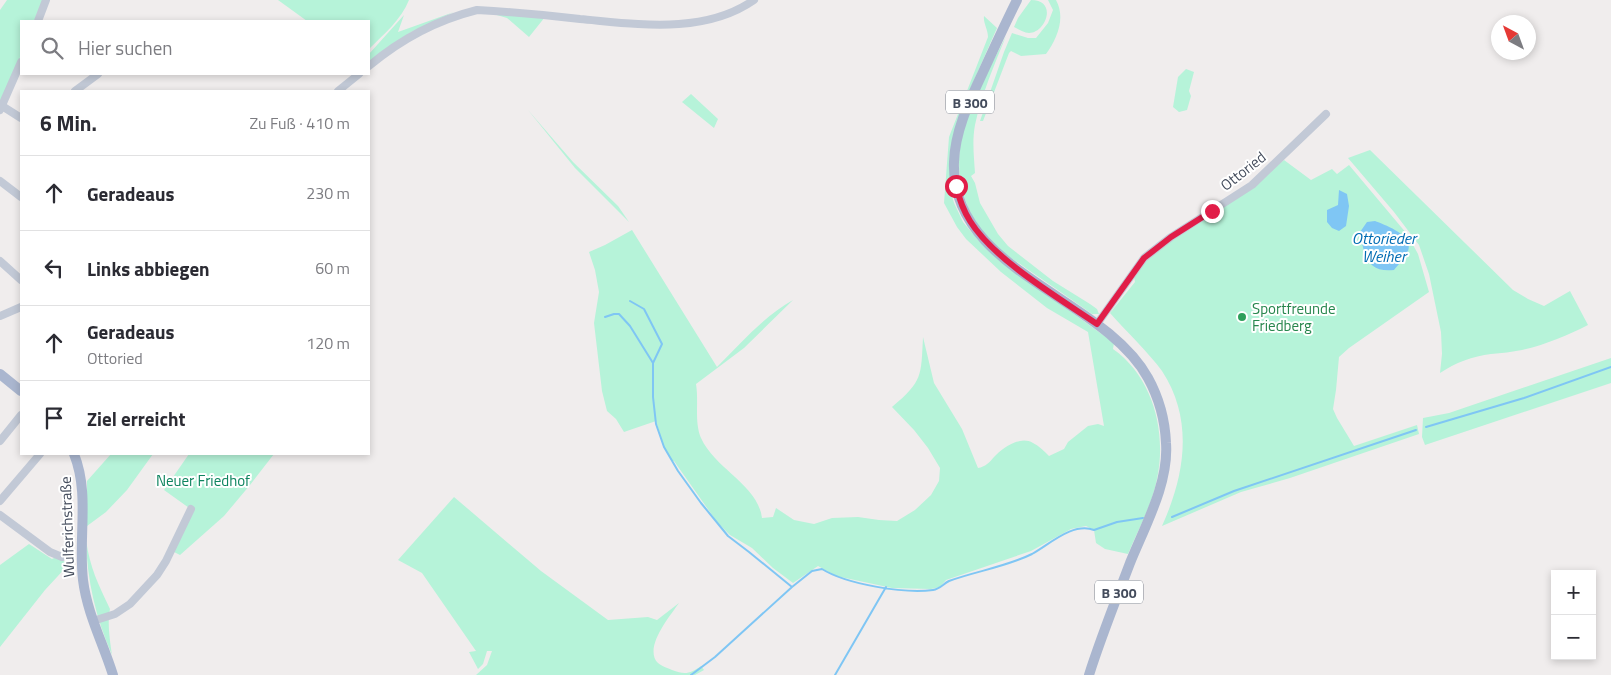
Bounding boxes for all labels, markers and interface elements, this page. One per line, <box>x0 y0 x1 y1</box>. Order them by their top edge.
north arrow <box>1491 15 1536 60</box>
search box <box>20 20 370 75</box>
text: Hier suchen <box>78 33 173 62</box>
icon: search <box>38 34 66 62</box>
road number: B 300 <box>946 90 994 114</box>
text: 6 Min. <box>40 107 97 139</box>
text: Zu Fuß · 410 m <box>249 111 350 135</box>
street label: Ottoried <box>1215 146 1271 196</box>
route start <box>945 175 968 198</box>
icon: ahead <box>40 179 68 207</box>
text: Geradeaus <box>87 179 174 208</box>
text: 230 m <box>306 181 350 205</box>
route end <box>1201 200 1224 223</box>
water label: Ottorieder Weiher <box>1352 226 1418 268</box>
icon: left <box>40 254 68 282</box>
text: Links abbiegen <box>87 254 210 283</box>
text: 60 m <box>315 256 350 280</box>
place label: Sportfreunde Friedberg <box>1252 297 1336 337</box>
marker: Sportfreunde Friedberg <box>1236 311 1248 323</box>
text: Geradeaus <box>87 317 174 346</box>
icon: ahead <box>40 329 68 357</box>
text: 120 m <box>306 331 350 355</box>
text: Ottoried <box>87 346 143 370</box>
icon: arrive <box>40 404 68 432</box>
text: Ziel erreicht <box>87 404 185 433</box>
park label: Neuer Friedhof <box>156 469 250 492</box>
street label: Wulferichstraße <box>54 476 80 578</box>
map controls <box>1551 570 1596 660</box>
button: + <box>1551 570 1596 615</box>
road number: B 300 <box>1095 580 1143 604</box>
button: − <box>1551 615 1596 660</box>

